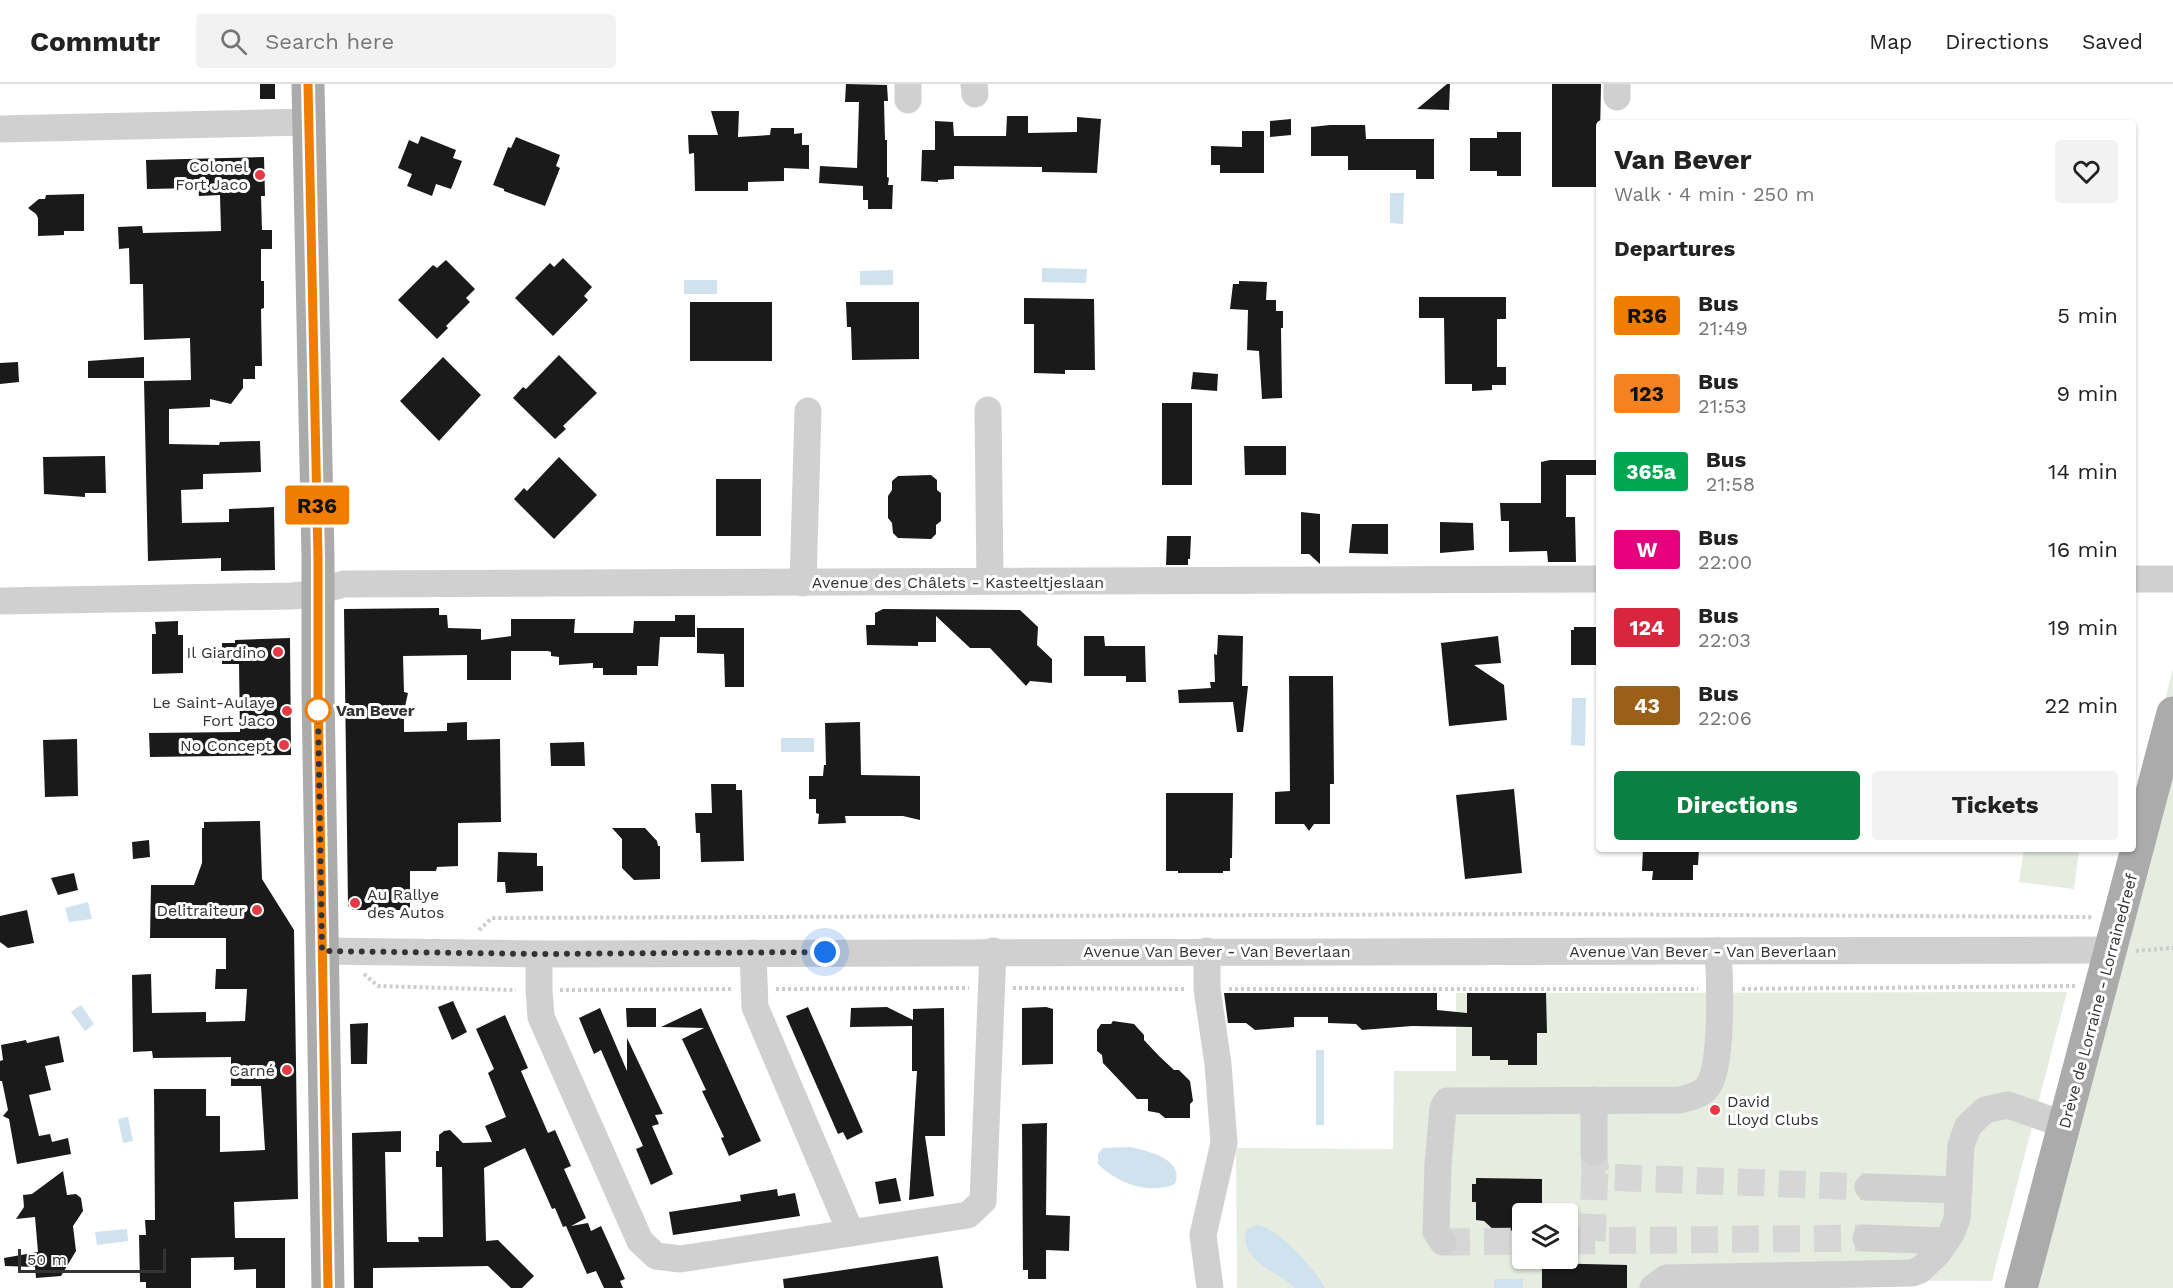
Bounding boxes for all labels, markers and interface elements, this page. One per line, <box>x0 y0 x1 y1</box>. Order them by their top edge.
search box <box>196 14 616 68</box>
text: Commutr <box>30 25 160 58</box>
icon: search <box>217 25 250 58</box>
text: Search here <box>265 29 394 54</box>
text: Map <box>1869 29 1912 54</box>
text: Directions <box>1945 29 2049 54</box>
text: Saved <box>2082 29 2143 54</box>
button: heart <box>2055 140 2118 203</box>
text: Van Bever <box>1614 143 1752 176</box>
place label: Colonel Fort Jaco <box>175 157 248 194</box>
marker: Colonel Fort Jaco <box>253 168 267 182</box>
text: Walk · 4 min · 250 m <box>1614 182 1815 206</box>
text: Departures <box>1614 236 1735 261</box>
text: Bus <box>1698 291 1738 316</box>
text: R36 <box>1627 303 1667 328</box>
text: 5 min <box>2057 303 2118 328</box>
text: 21:49 <box>1698 316 1748 340</box>
text: Bus <box>1698 369 1738 394</box>
text: 123 <box>1630 381 1664 406</box>
text: 9 min <box>2056 381 2118 406</box>
text: 21:53 <box>1698 394 1747 418</box>
text: Bus <box>1706 447 1746 472</box>
text: 365a <box>1626 459 1676 484</box>
text: 14 min <box>2048 459 2118 484</box>
text: 21:58 <box>1706 472 1755 496</box>
line badge: R36 <box>282 486 352 524</box>
text: R36 <box>297 493 337 518</box>
text: Bus <box>1698 525 1738 550</box>
text: W <box>1637 537 1657 562</box>
text: 16 min <box>2048 537 2118 562</box>
text: 22:00 <box>1698 550 1752 574</box>
street label: Avenue des Châlets - Kasteeltjeslaan <box>812 573 1104 592</box>
text: Bus <box>1698 603 1738 628</box>
text: 124 <box>1630 615 1664 640</box>
text: 19 min <box>2048 615 2118 640</box>
text: 22:03 <box>1698 628 1751 652</box>
place label: Il Giardino <box>187 643 266 662</box>
marker: Il Giardino <box>271 645 285 659</box>
text: Bus <box>1698 681 1738 706</box>
place label: Le Saint-Aulaye Fort Jaco <box>152 693 275 730</box>
text: 43 <box>1634 693 1660 718</box>
text: 22 min <box>2044 693 2118 718</box>
marker: Van Bever <box>305 697 331 723</box>
place label: Van Bever <box>336 701 415 720</box>
marker: Le Saint-Aulaye Fort Jaco <box>280 704 294 718</box>
text: 22:06 <box>1698 706 1752 730</box>
place label: No Concept <box>180 736 272 755</box>
marker: No Concept <box>277 738 291 752</box>
button: Directions <box>1614 771 1860 840</box>
button: Tickets <box>1872 771 2118 840</box>
street label: Drève de Lorraine - Lorrainedreef <box>2055 871 2141 1130</box>
place label: Au Rallye des Autos <box>367 885 445 922</box>
marker: Au Rallye des Autos <box>348 896 362 910</box>
place label: Delitraiteur <box>156 901 245 920</box>
marker: Delitraiteur <box>250 903 264 917</box>
your location <box>810 937 840 967</box>
street label: Avenue Van Bever - Van Beverlaan <box>1083 942 1351 961</box>
street label: Avenue Van Bever - Van Beverlaan <box>1569 942 1837 961</box>
place label: Carné <box>229 1061 275 1080</box>
marker: Carné <box>280 1063 294 1077</box>
place label: David Lloyd Clubs <box>1727 1092 1819 1129</box>
marker: David Lloyd Clubs <box>1708 1103 1722 1117</box>
map controls <box>1512 1203 1578 1269</box>
button: layers <box>1512 1203 1578 1269</box>
scale bar <box>18 1246 166 1274</box>
text: 50 m <box>27 1250 67 1269</box>

